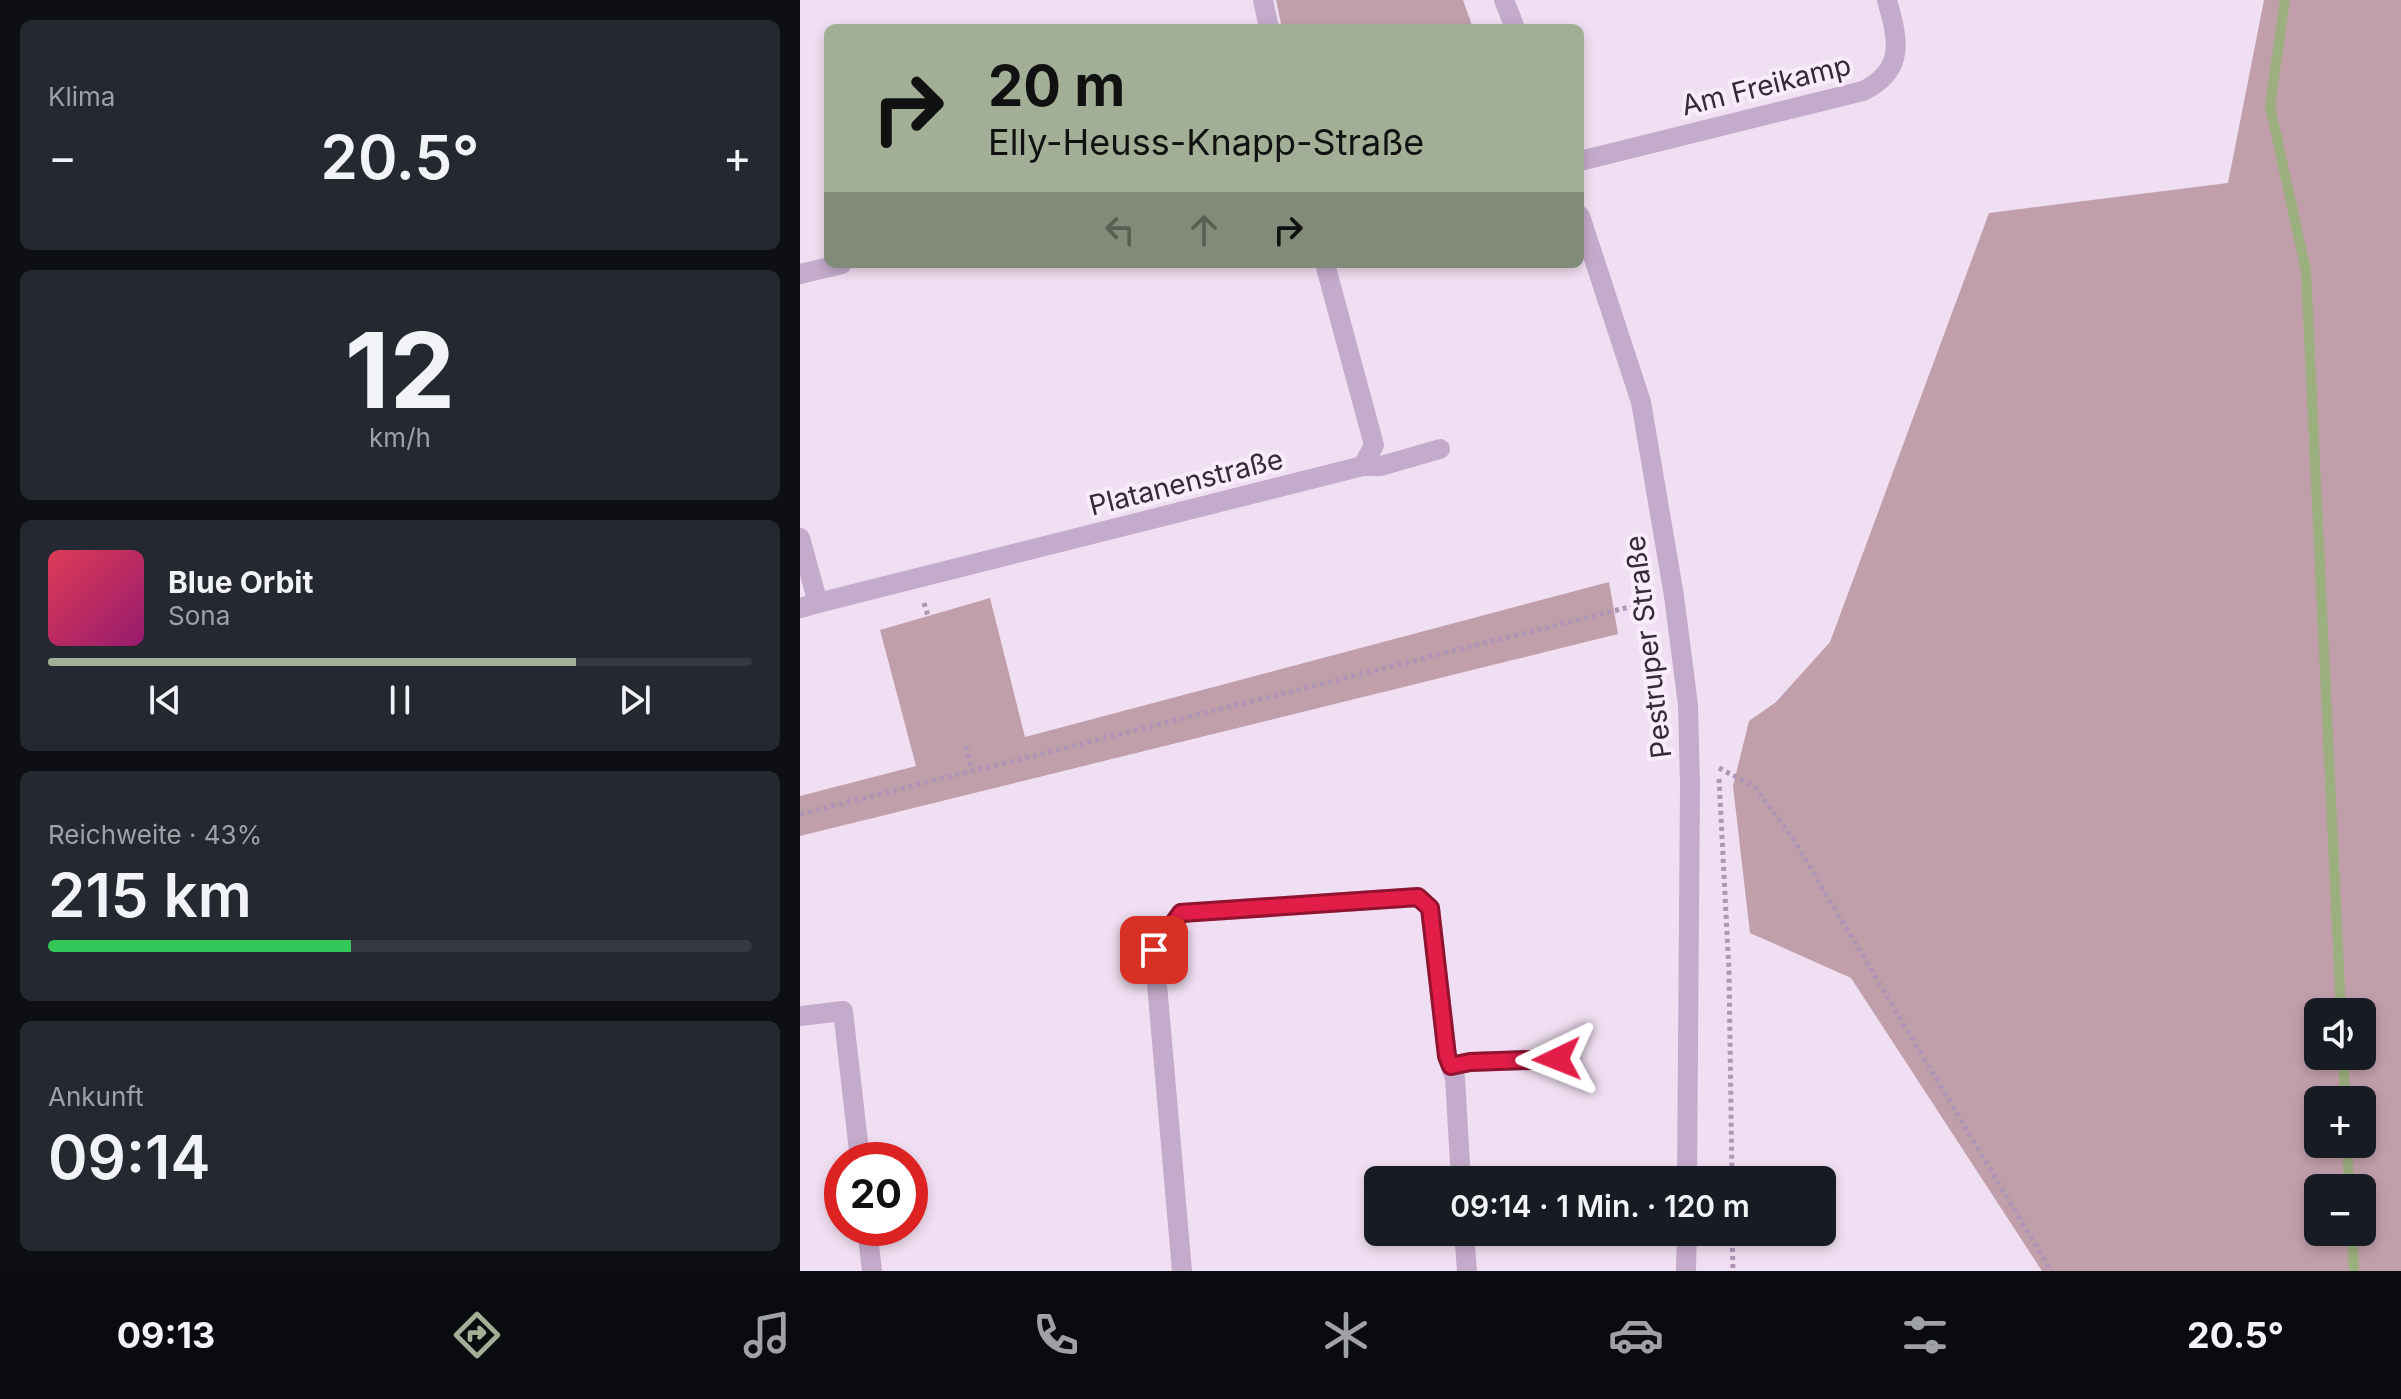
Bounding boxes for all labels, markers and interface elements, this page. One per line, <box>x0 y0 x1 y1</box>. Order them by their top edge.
street label: Am Freikamp <box>1678 48 1854 122</box>
text: 20 m <box>988 52 1125 120</box>
icon: right <box>856 56 960 160</box>
text: Klima <box>48 81 115 112</box>
text: Elly-Heuss-Knapp-Straße <box>988 120 1424 164</box>
text: 20.5° <box>321 121 479 193</box>
text: − <box>48 130 77 184</box>
text: + <box>723 130 752 184</box>
icon: left <box>1098 208 1142 252</box>
icon: ahead <box>1182 208 1226 252</box>
icon: right <box>1266 208 1310 252</box>
text: 12 <box>345 307 455 433</box>
text: km/h <box>369 422 431 453</box>
street label: Platanenstraße <box>1086 441 1286 523</box>
street label: Pestruper Straße <box>1617 534 1679 760</box>
text: Blue Orbit <box>168 564 313 600</box>
text: Sona <box>168 600 230 631</box>
icon: previous <box>143 678 187 722</box>
icon: pause <box>378 678 422 722</box>
icon: next <box>613 678 657 722</box>
text: Reichweite · 43% <box>48 819 262 850</box>
text: 215 km <box>48 859 252 931</box>
pin <box>1120 916 1188 984</box>
icon: arrive <box>1132 928 1176 972</box>
map controls <box>2304 998 2376 1246</box>
button: sound <box>2304 998 2376 1070</box>
position arrow <box>1515 1017 1599 1101</box>
text: Ankunft <box>48 1081 144 1112</box>
button: + <box>2304 1086 2376 1158</box>
text: 09:14 <box>48 1121 210 1193</box>
speed limit sign: 20 <box>824 1142 928 1246</box>
button: − <box>2304 1174 2376 1246</box>
text: 09:14 · 1 Min. · 120 m <box>1450 1188 1750 1224</box>
icon: directions <box>449 1307 505 1363</box>
icon: music <box>739 1307 795 1363</box>
icon: phone <box>1028 1307 1084 1363</box>
icon: climate <box>1318 1307 1374 1363</box>
icon: car <box>1608 1307 1664 1363</box>
icon: filters <box>1897 1307 1953 1363</box>
text: 09:13 <box>117 1313 215 1357</box>
text: 20.5° <box>2187 1313 2284 1357</box>

